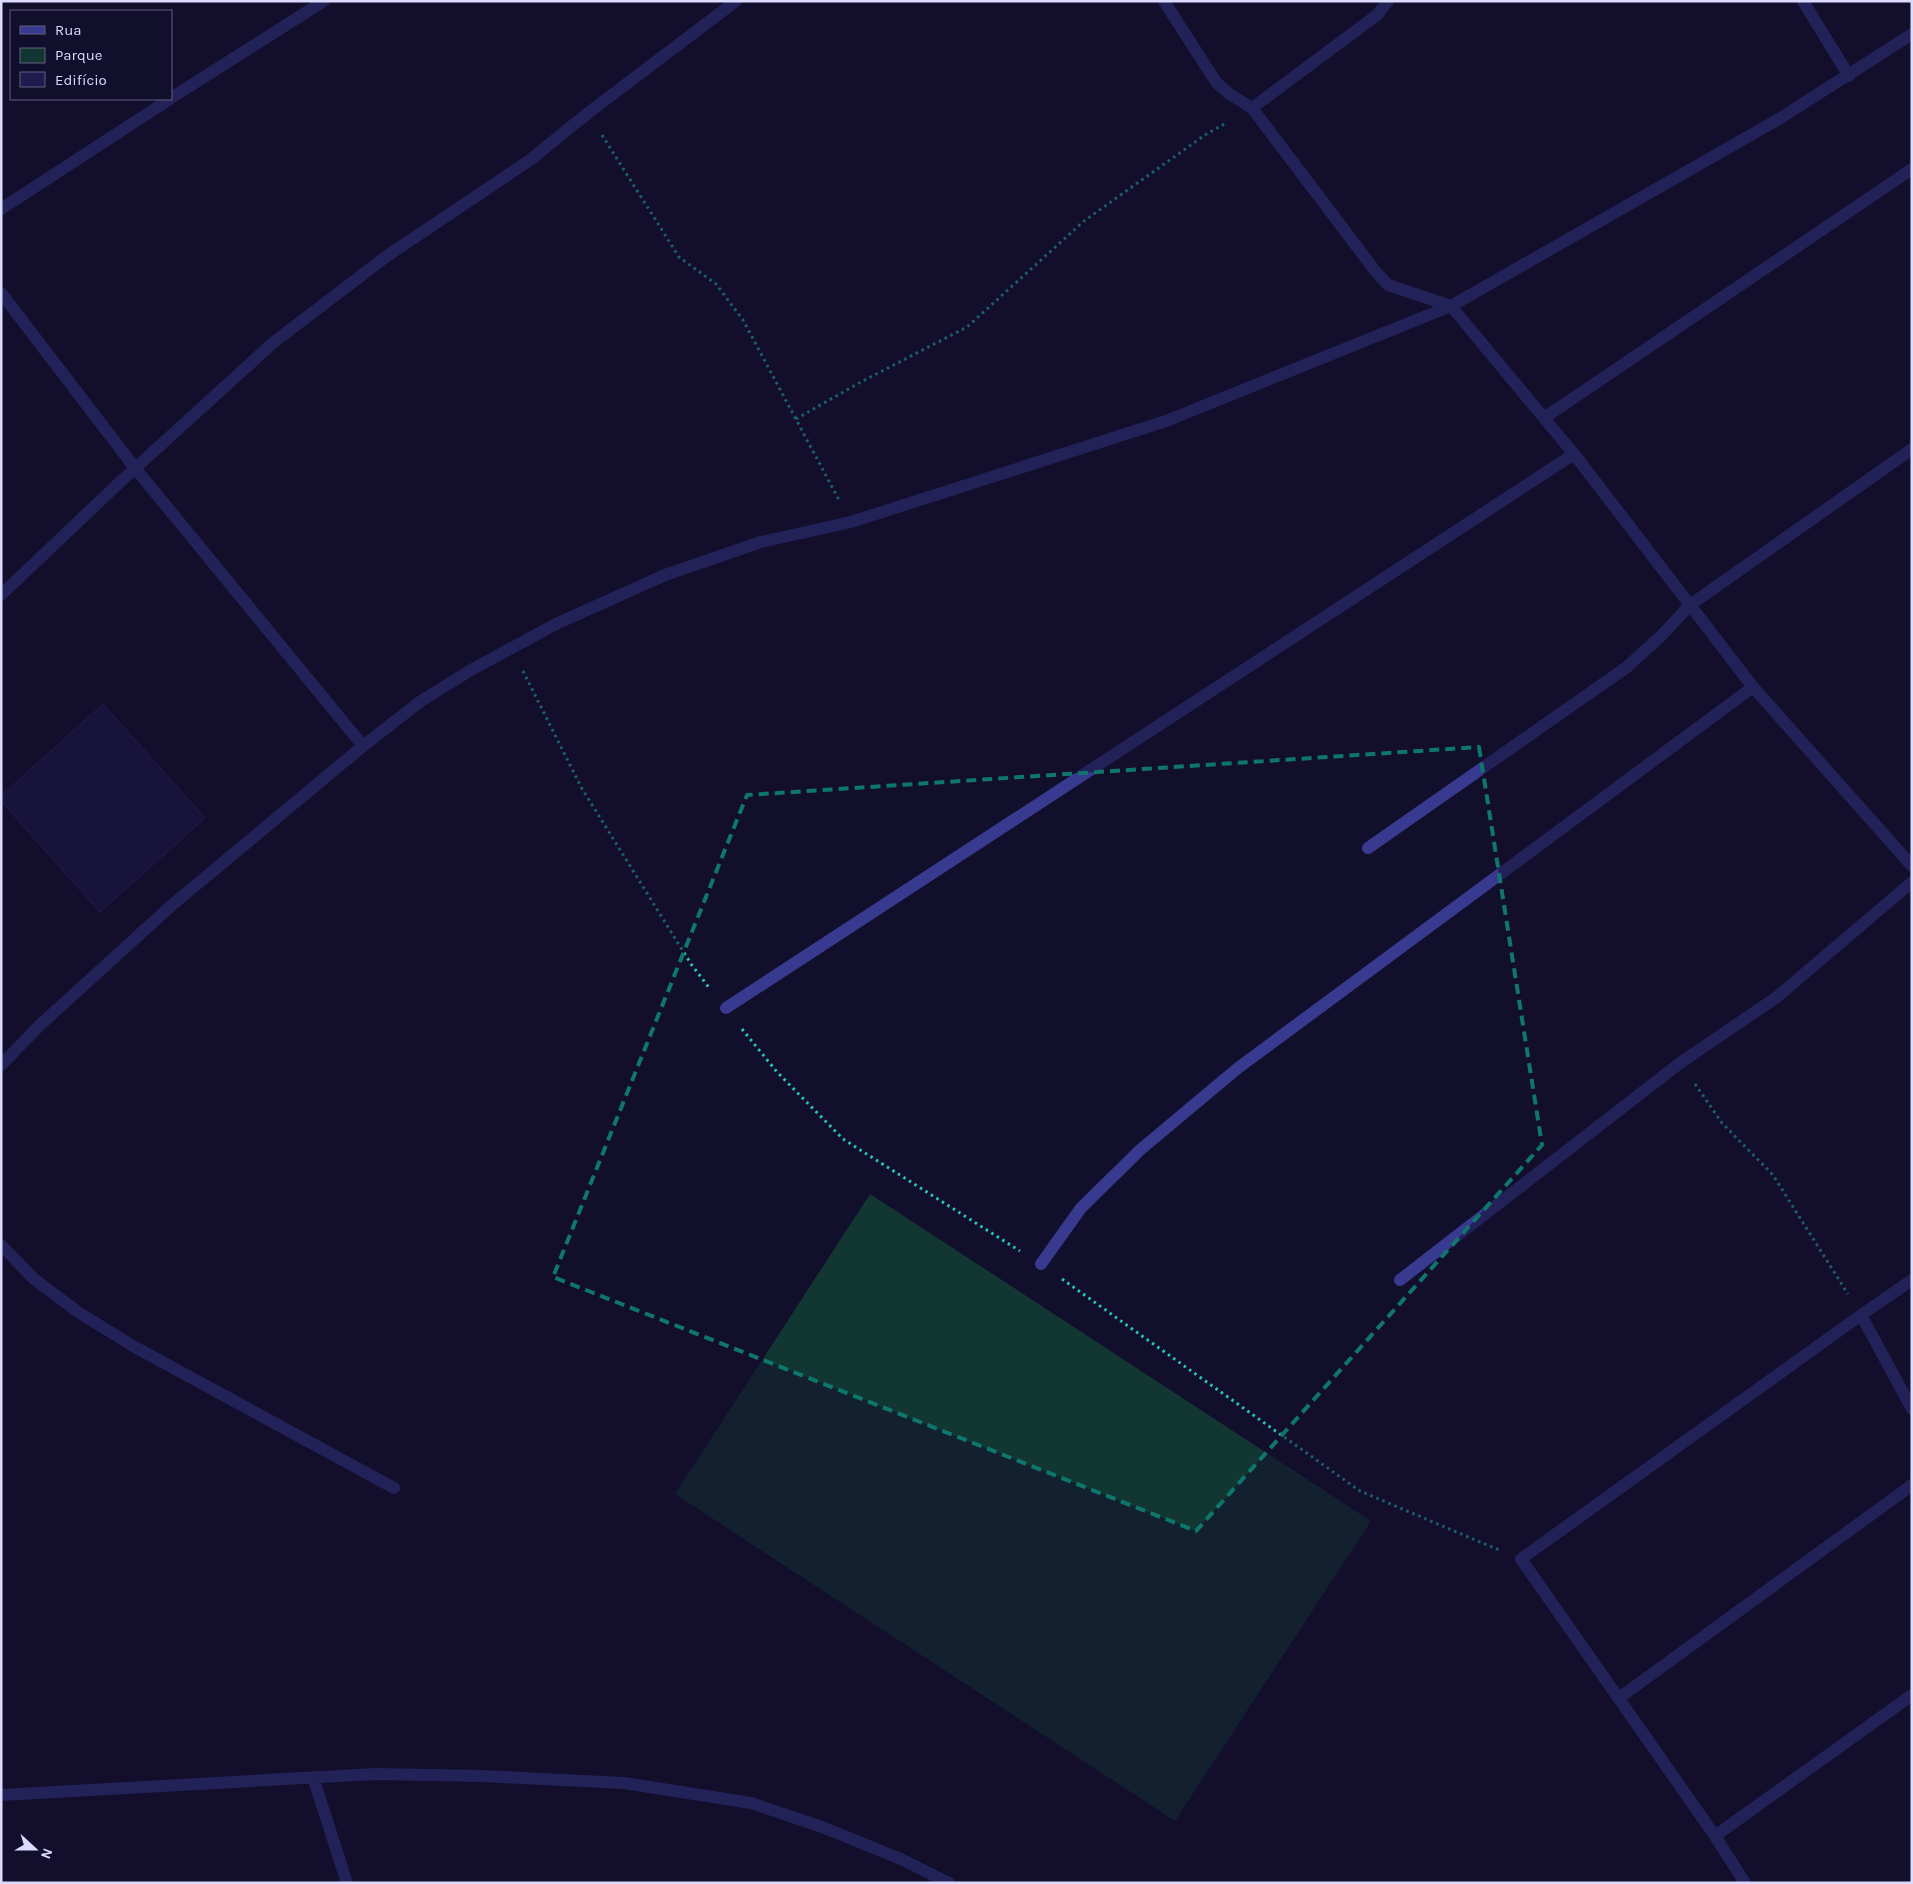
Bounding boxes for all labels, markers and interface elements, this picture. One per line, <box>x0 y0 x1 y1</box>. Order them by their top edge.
legend <box>10 10 172 100</box>
text: Rua <box>55 21 82 39</box>
text: Parque <box>55 46 103 64</box>
text: Edifício <box>55 71 107 89</box>
north arrow <box>10 1824 60 1874</box>
text: N <box>37 1846 56 1861</box>

